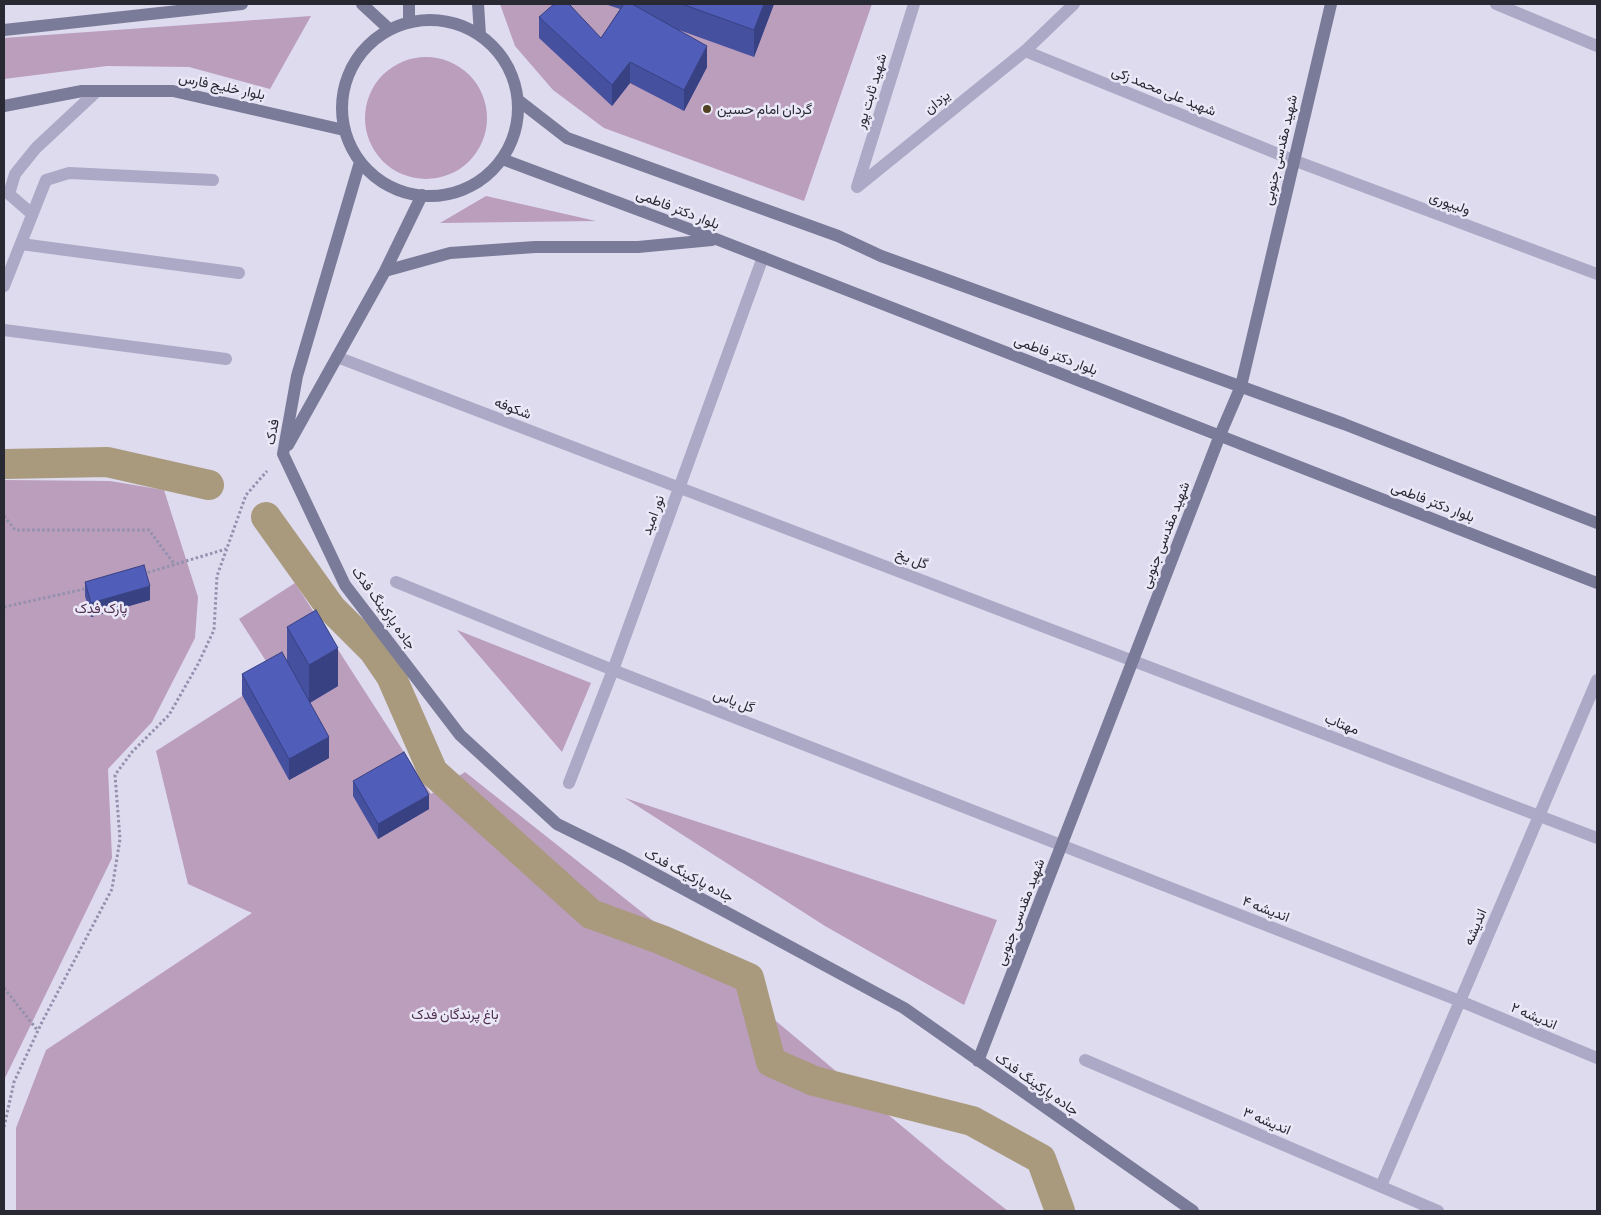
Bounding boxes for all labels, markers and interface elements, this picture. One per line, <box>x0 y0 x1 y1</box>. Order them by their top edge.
street label: شهید ثابت پور <box>852 51 890 131</box>
street label: شهید علی محمد زکی <box>1109 62 1219 120</box>
street label: بلوار خلیج فارس <box>177 69 267 103</box>
street label: یزدان <box>921 86 953 118</box>
street label: شهید مقدسی جنوبی <box>1259 93 1301 207</box>
place label: گردان امام حسین <box>717 101 812 117</box>
marker: گردان امام حسین <box>701 103 713 115</box>
street label: بلوار دکتر فاطمی <box>634 185 722 233</box>
street label: ولیپوری <box>1427 188 1473 218</box>
street label: بلوار دکتر فاطمی <box>1012 331 1100 379</box>
street label: شکوفه <box>492 393 534 423</box>
street label: فدک <box>261 418 283 446</box>
street label: بلوار دکتر فاطمی <box>1389 478 1477 526</box>
street label: شهید مقدسی جنوبی <box>1137 479 1193 591</box>
street label: نور امید <box>638 493 668 537</box>
street label: گل یخ <box>894 545 930 573</box>
street label: جاده پارکینگ فدک <box>348 563 420 653</box>
park label: پارک فدک <box>75 600 127 616</box>
street label: گل یاس <box>711 685 757 717</box>
street label: مهتاب <box>1322 710 1362 738</box>
street label: جاده پارکینگ فدک <box>642 844 736 906</box>
street label: شهید مقدسی جنوبی <box>992 856 1048 968</box>
street label: اندیشه ۴ <box>1240 892 1292 926</box>
street label: اندیشه <box>1460 906 1490 948</box>
street label: اندیشه ۲ <box>1509 999 1559 1033</box>
park label: باغ پرندگان فدک <box>411 1006 499 1022</box>
street label: جاده پارکینگ فدک <box>992 1049 1082 1119</box>
street label: اندیشه ۳ <box>1241 1103 1293 1139</box>

